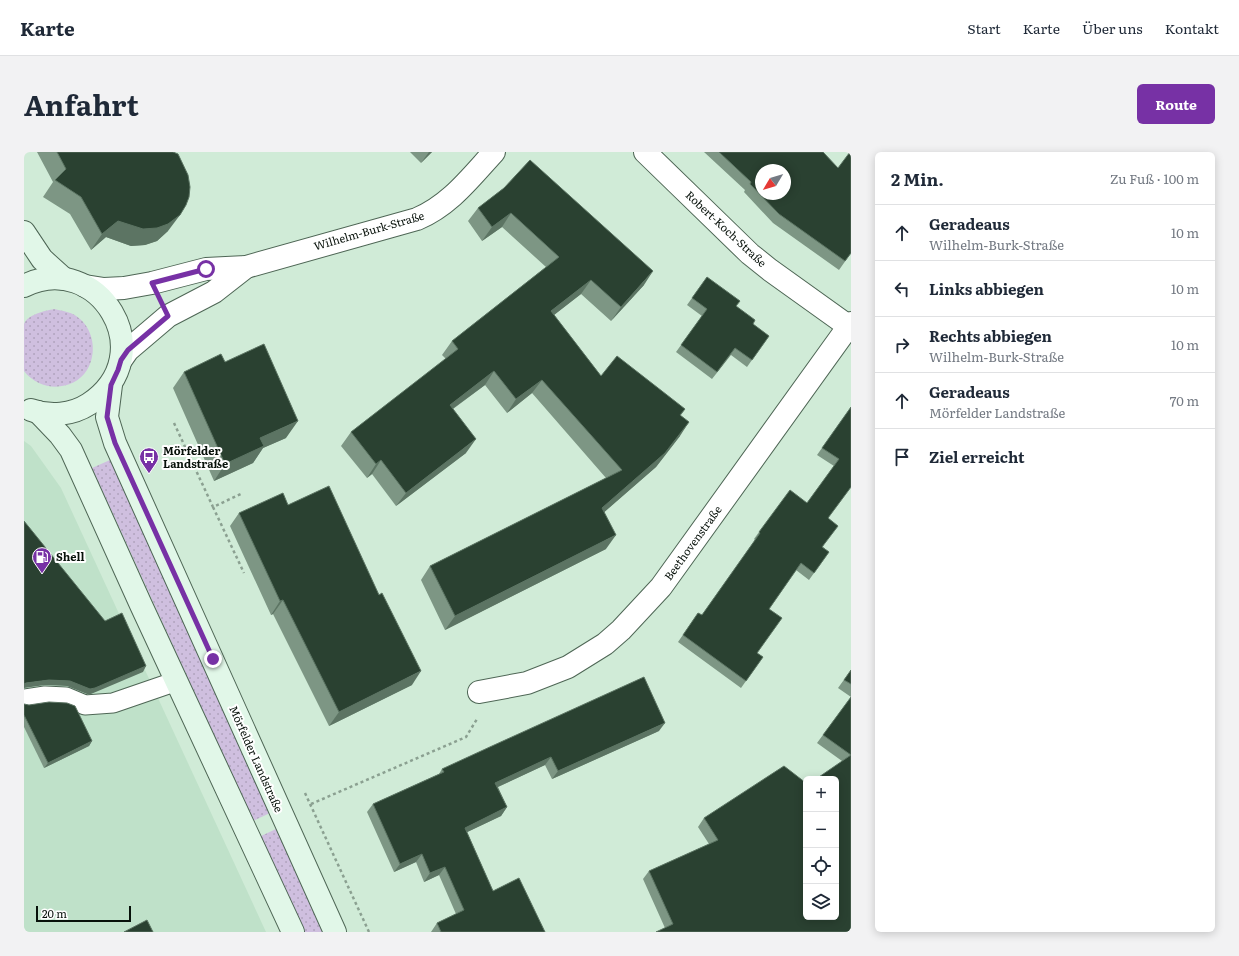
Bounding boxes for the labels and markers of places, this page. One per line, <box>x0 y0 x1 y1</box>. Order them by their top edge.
place label: Mörfelder Landstraße <box>163 442 228 471</box>
bus stop icon: Mörfelder Landstraße <box>138 446 160 474</box>
fuel station icon: Shell <box>31 546 53 574</box>
place label: Shell <box>56 548 84 564</box>

